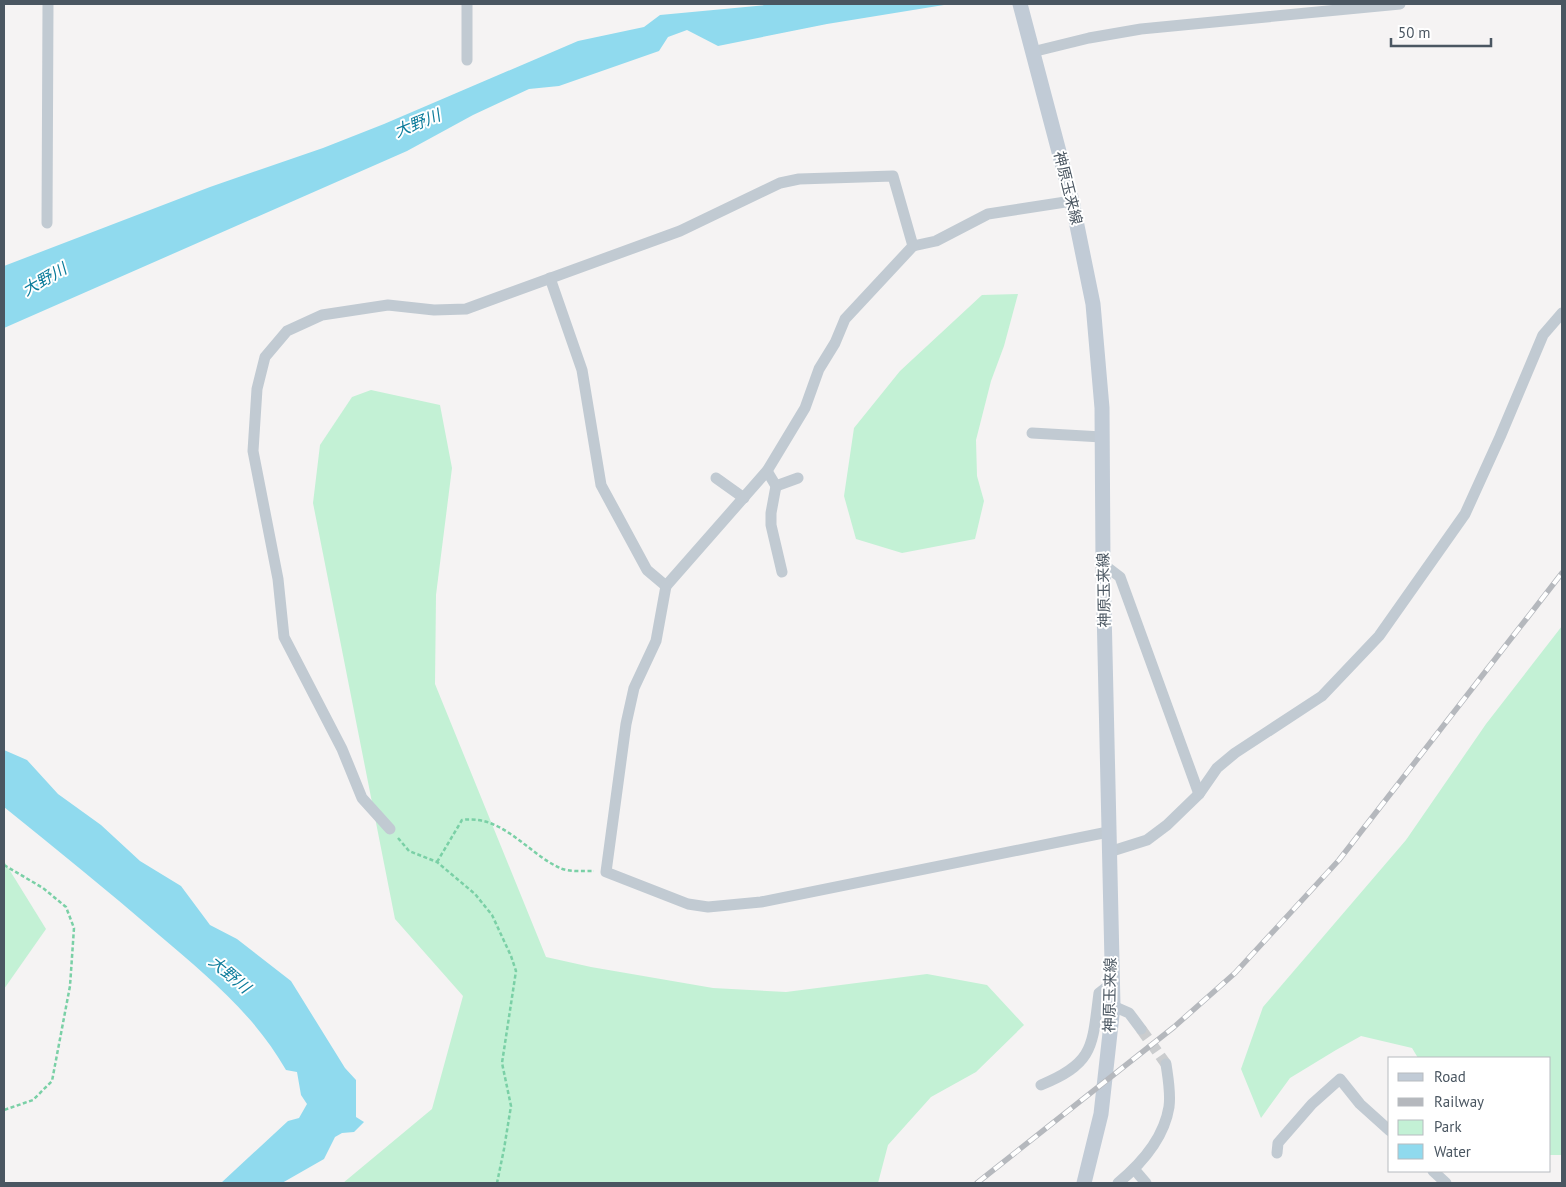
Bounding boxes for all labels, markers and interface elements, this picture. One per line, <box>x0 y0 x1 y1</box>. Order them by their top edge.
scale bar <box>1391 15 1491 47</box>
text: 50 m <box>1398 23 1431 42</box>
water label: 大野川 <box>391 104 445 141</box>
street label: 神原玉来線 <box>1050 149 1087 227</box>
water label: 大野川 <box>18 257 72 300</box>
street label: 神原玉来線 <box>1093 552 1114 628</box>
water label: 大野川 <box>205 951 256 998</box>
street label: 神原玉来線 <box>1099 957 1120 1033</box>
legend <box>1388 1057 1551 1172</box>
text: Road <box>1434 1067 1466 1086</box>
text: Railway <box>1434 1092 1484 1111</box>
text: Park <box>1434 1117 1462 1136</box>
text: Water <box>1434 1142 1471 1161</box>

